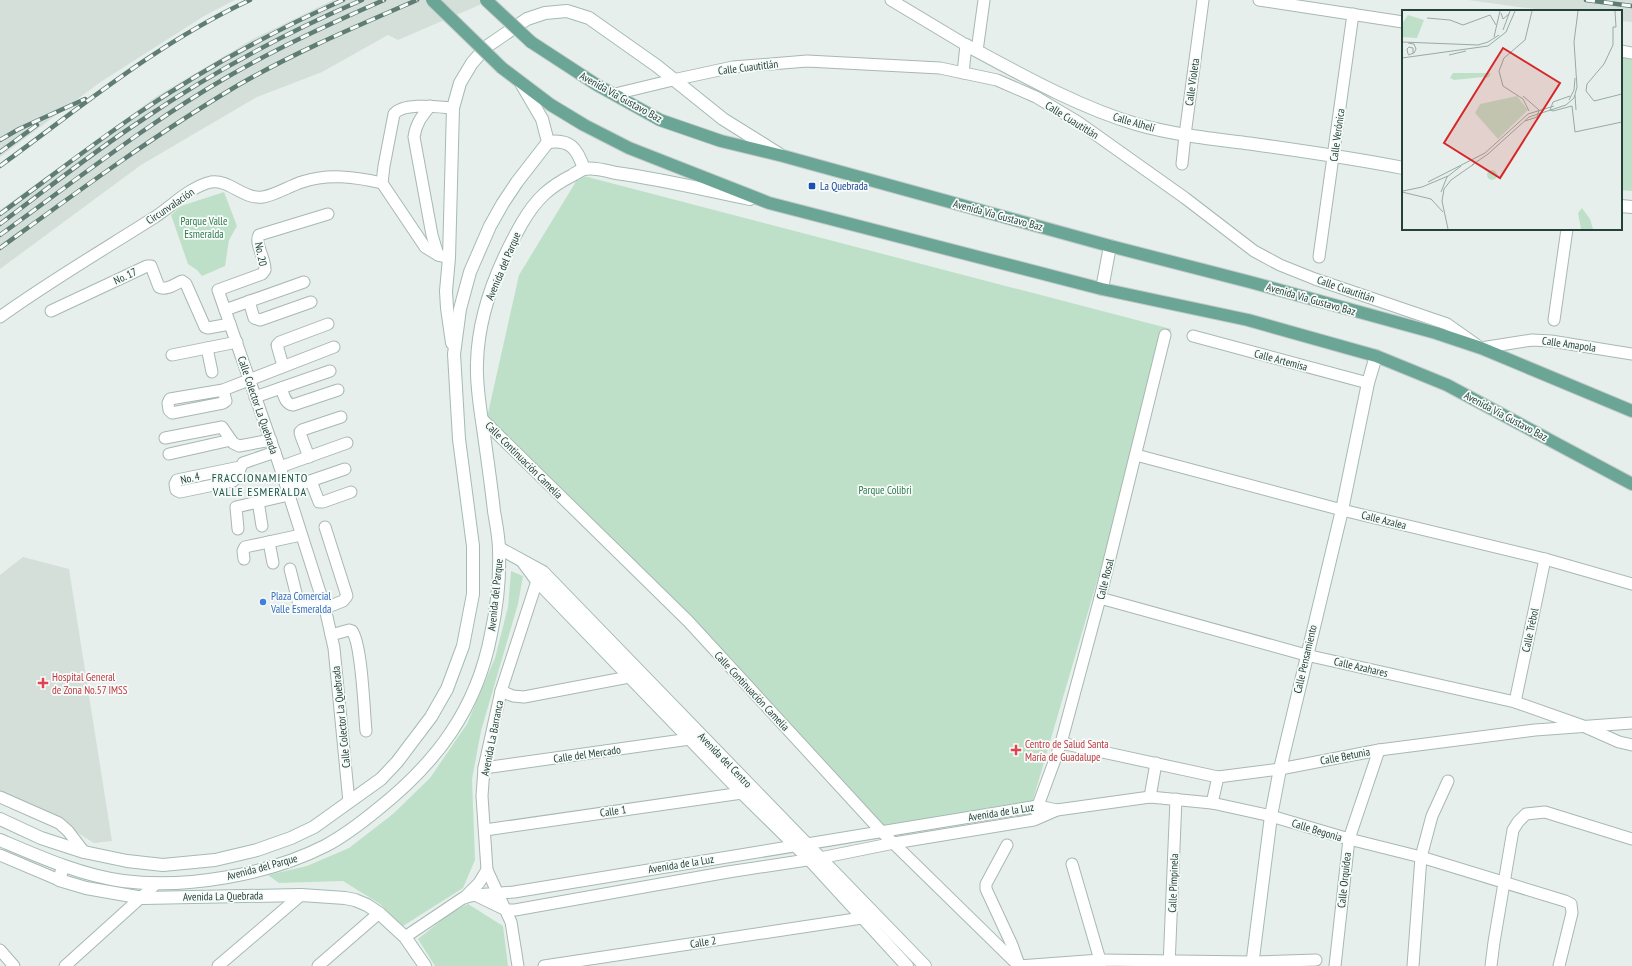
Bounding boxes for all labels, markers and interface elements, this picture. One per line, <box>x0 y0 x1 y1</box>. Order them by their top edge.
inset map <box>1402 10 1622 230</box>
street label: Calle Cuautitlán <box>717 56 779 78</box>
street label: Calle Violeta <box>1182 57 1202 107</box>
street label: Avenida Vía Gustavo Baz <box>577 69 665 125</box>
street label: Calle Cuautitlán <box>1043 98 1101 142</box>
street label: Calle Verónica <box>1326 108 1348 162</box>
street label: Calle Alhelí <box>1111 109 1157 135</box>
place label: La Quebrada <box>820 179 868 193</box>
marker: La Quebrada <box>807 181 817 191</box>
street label: Circunvalación <box>143 185 197 227</box>
street label: Avenida Vía Gustavo Baz <box>952 196 1044 234</box>
park label: Parque Valle Esmeralda <box>181 214 228 241</box>
street label: Avenida del Parque <box>482 229 524 302</box>
street label: No. 20 <box>252 241 270 267</box>
street label: No. 17 <box>111 265 139 287</box>
street label: Calle Cuautitlán <box>1315 273 1377 305</box>
street label: Avenida Vía Gustavo Baz <box>1265 280 1357 318</box>
street label: Calle Amapola <box>1541 333 1597 355</box>
street label: Calle Artemisa <box>1253 346 1309 374</box>
street label: Calle Colector La Quebrada <box>235 354 281 456</box>
street label: Avenida Via Gustavo Baz <box>1462 388 1550 444</box>
street label: Calle Continuación Camelia <box>482 418 566 502</box>
street label: No. 4 <box>179 469 201 487</box>
district label: FRACCIONAMIENTO VALLE ESMERALDA <box>212 470 308 499</box>
park label: Parque Colibri <box>858 483 912 497</box>
street label: Calle Azalea <box>1360 508 1408 532</box>
street label: Calle Rosal <box>1093 557 1117 601</box>
street label: Avenida del Parque <box>484 558 506 632</box>
place label: Plaza Comercial Valle Esmeralda <box>270 589 332 616</box>
marker: Plaza Comercial Valle Esmeralda <box>258 597 268 607</box>
street label: Calle Trébol <box>1519 606 1542 653</box>
street label: Calle Pensamiento <box>1290 623 1320 695</box>
street label: Calle Continuación Camelia <box>712 648 792 734</box>
street label: Calle Azahares <box>1333 654 1390 680</box>
street label: Calle Colector La Quebrada <box>329 665 353 769</box>
place label: Hospital General de Zona No.57 IMSS <box>52 670 128 697</box>
marker: Hospital General de Zona No.57 IMSS <box>37 677 49 689</box>
street label: Avenida La Barranca <box>478 699 506 777</box>
street label: Avenida del Centro <box>695 729 755 791</box>
place label: Centro de Salud Santa María de Guadalupe <box>1025 737 1109 764</box>
street label: Calle del Mercado <box>552 742 622 766</box>
marker: Centro de Salud Santa María de Guadalupe <box>1010 744 1022 756</box>
street label: Calle Betunia <box>1319 744 1371 768</box>
street label: Avenida de la Luz <box>967 800 1035 824</box>
street label: Calle 1 <box>599 802 627 820</box>
street label: Calle Begonia <box>1290 816 1344 844</box>
street label: Avenida del Parque <box>225 851 299 883</box>
street label: Calle Orquídea <box>1334 851 1354 909</box>
street label: Avenida de la Luz <box>647 852 715 876</box>
street label: Calle Pimpinela <box>1165 853 1181 913</box>
street label: Avenida La Quebrada <box>183 888 263 904</box>
street label: Calle 2 <box>689 933 717 951</box>

